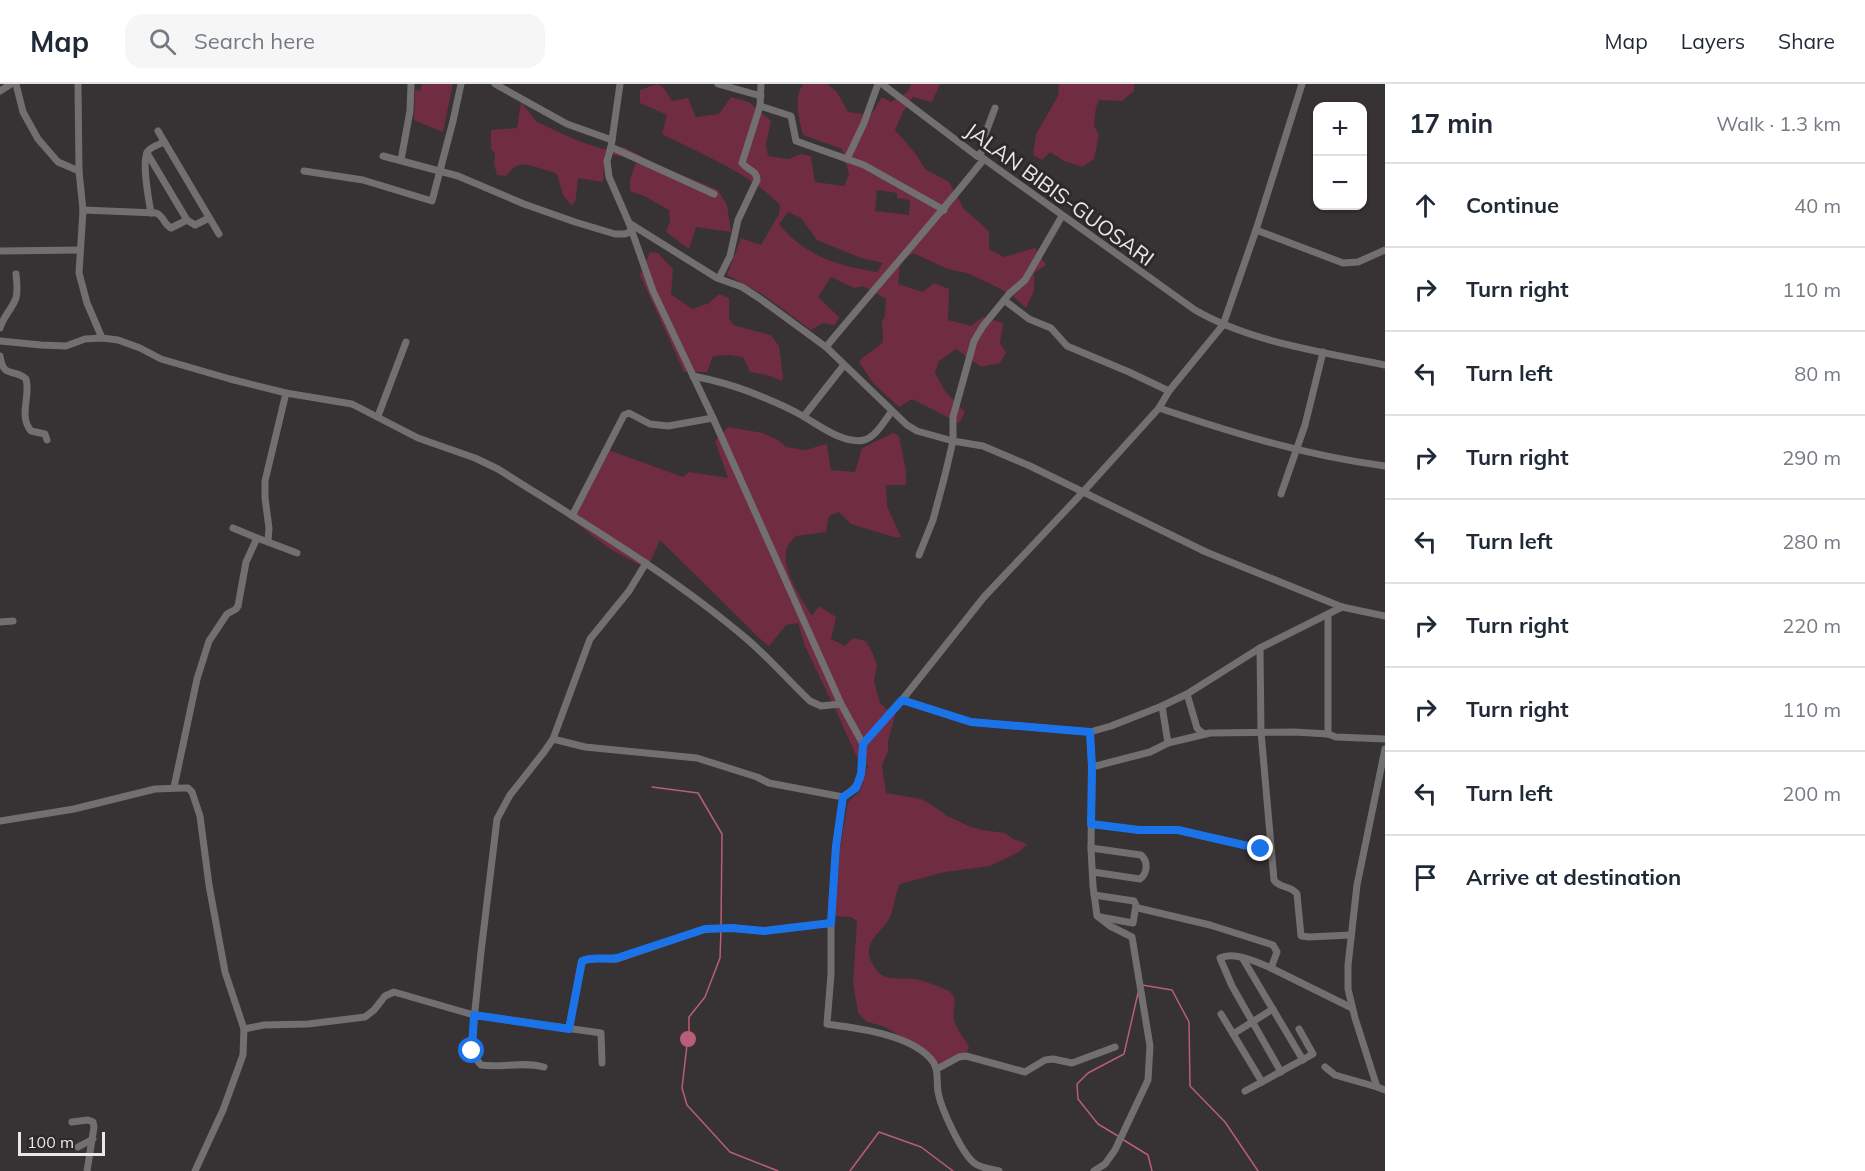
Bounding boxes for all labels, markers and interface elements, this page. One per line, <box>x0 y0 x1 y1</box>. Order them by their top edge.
search box <box>125 14 545 68</box>
text: Map <box>30 24 89 59</box>
icon: search <box>146 25 179 58</box>
text: Search here <box>194 27 315 55</box>
text: Map <box>1605 28 1648 54</box>
text: Layers <box>1681 28 1745 54</box>
text: Share <box>1778 28 1835 54</box>
map controls <box>1313 102 1367 210</box>
button: + <box>1313 102 1367 156</box>
text: 17 min <box>1409 107 1493 140</box>
text: Walk · 1.3 km <box>1716 111 1841 136</box>
street label: JALAN BIBIS-GUOSARI <box>961 117 1159 271</box>
button: − <box>1313 156 1367 210</box>
icon: ahead <box>1409 189 1442 222</box>
text: Continue <box>1466 191 1559 219</box>
text: 40 m <box>1794 193 1841 218</box>
icon: right <box>1409 273 1442 306</box>
text: Turn right <box>1466 275 1569 303</box>
text: 110 m <box>1782 277 1841 302</box>
icon: left <box>1409 357 1442 390</box>
text: Turn left <box>1466 359 1553 387</box>
text: 80 m <box>1794 361 1841 386</box>
icon: right <box>1409 441 1442 474</box>
text: Turn right <box>1466 443 1569 471</box>
text: 290 m <box>1782 445 1841 470</box>
icon: left <box>1409 525 1442 558</box>
text: Turn left <box>1466 527 1553 555</box>
text: 280 m <box>1782 529 1841 554</box>
icon: right <box>1409 609 1442 642</box>
text: Turn right <box>1466 611 1569 639</box>
text: 220 m <box>1782 613 1841 638</box>
icon: right <box>1409 693 1442 726</box>
text: Turn right <box>1466 695 1569 723</box>
text: 110 m <box>1782 697 1841 722</box>
icon: left <box>1409 777 1442 810</box>
text: Turn left <box>1466 779 1553 807</box>
text: 200 m <box>1782 781 1841 806</box>
route end <box>1247 835 1273 861</box>
icon: arrive <box>1409 861 1442 894</box>
text: Arrive at destination <box>1466 863 1681 891</box>
route start <box>458 1037 484 1063</box>
scale bar <box>18 1129 105 1156</box>
text: 100 m <box>27 1132 74 1152</box>

